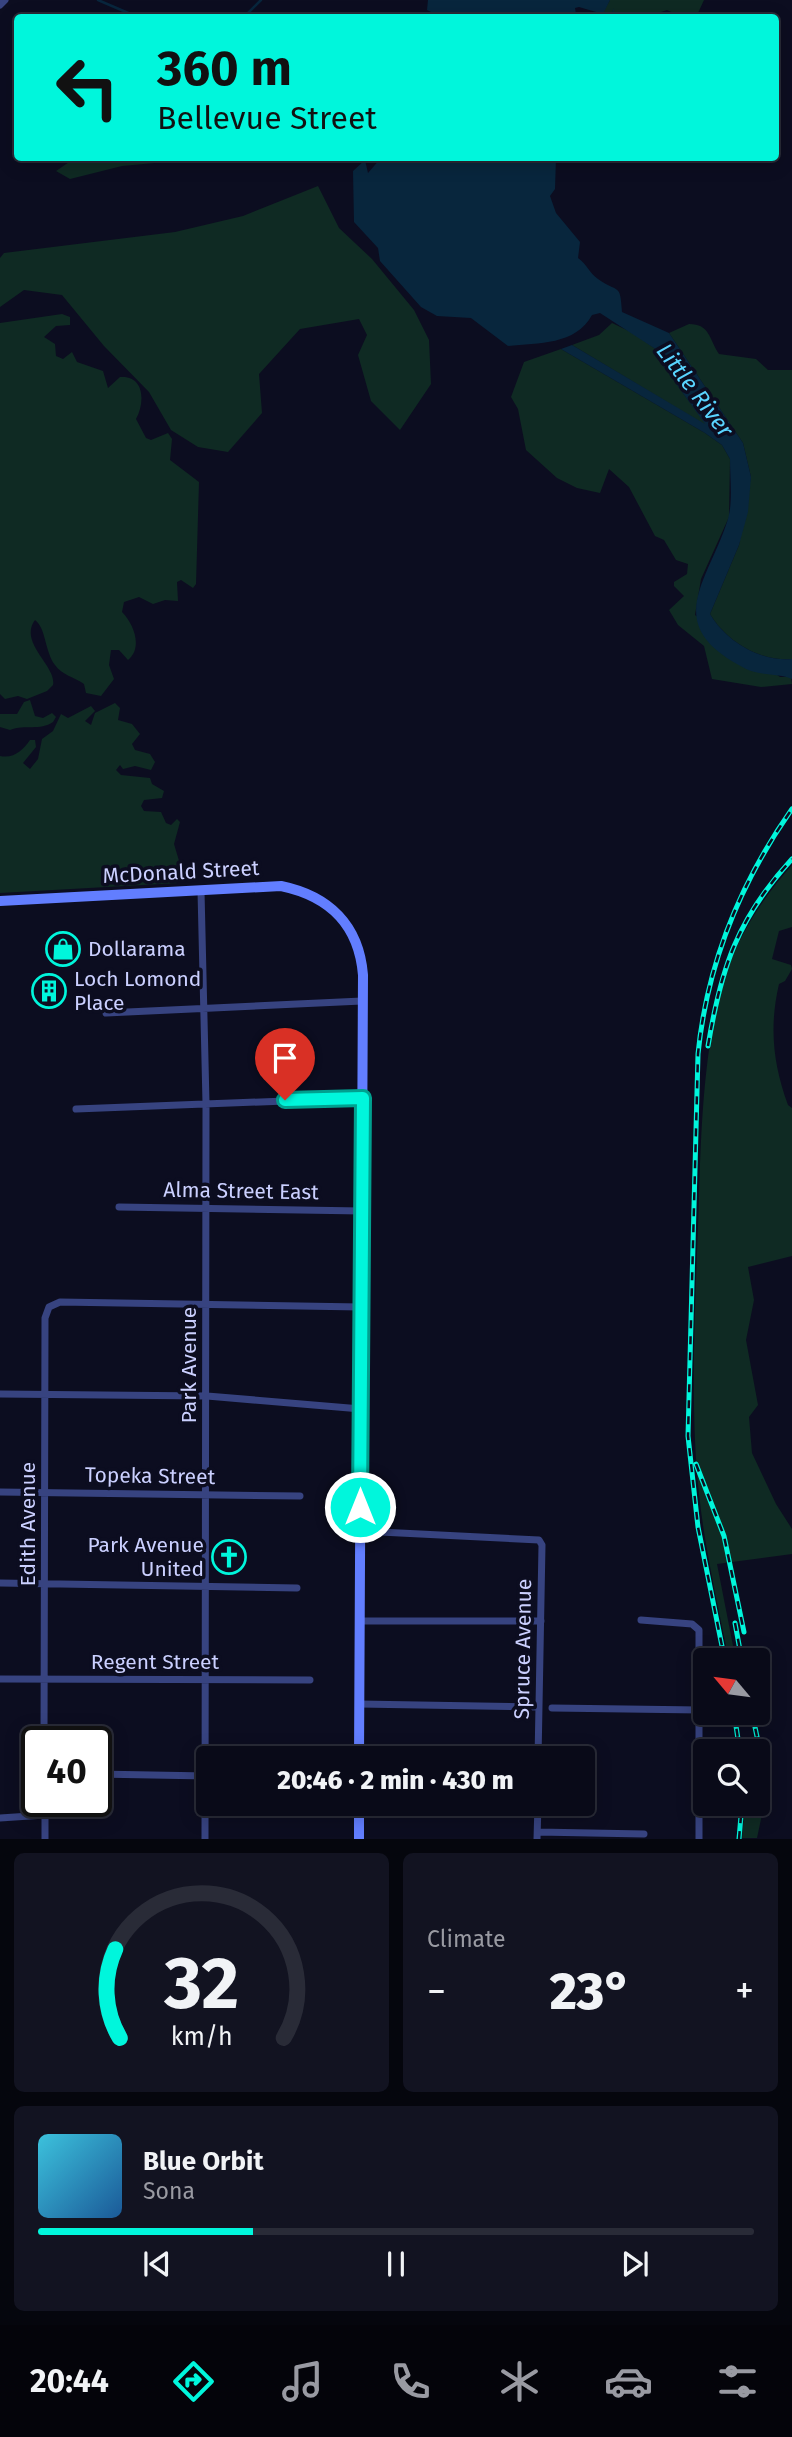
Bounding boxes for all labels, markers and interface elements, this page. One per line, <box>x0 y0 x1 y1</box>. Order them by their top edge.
text: 360 m <box>157 39 292 98</box>
icon: left <box>42 42 133 133</box>
text: Bellevue Street <box>157 99 377 137</box>
water label: Little River <box>651 338 740 443</box>
street label: McDonald Street <box>102 855 260 889</box>
shop icon: Dollarama <box>44 930 82 968</box>
place label: Dollarama <box>88 936 186 962</box>
place label: Loch Lomond Place <box>74 966 201 1016</box>
building icon: Loch Lomond Place <box>30 972 68 1010</box>
pin <box>255 1028 315 1100</box>
icon: arrive <box>266 1039 304 1077</box>
street label: Alma Street East <box>163 1177 319 1205</box>
street label: Park Avenue <box>176 1307 202 1423</box>
street label: Edith Avenue <box>15 1462 41 1586</box>
street label: Topeka Street <box>85 1462 216 1490</box>
position arrow <box>323 1470 397 1544</box>
place label: Park Avenue United <box>87 1532 204 1582</box>
church icon: Park Avenue United <box>210 1538 248 1576</box>
street label: Spruce Avenue <box>509 1578 537 1720</box>
north arrow <box>693 1648 770 1726</box>
map controls <box>693 1648 770 1816</box>
street label: Regent Street <box>91 1649 220 1675</box>
speed limit sign: 40 <box>21 1726 112 1817</box>
button: search <box>693 1739 770 1816</box>
text: 20:46 · 2 min · 430 m <box>277 1765 514 1796</box>
text: Climate <box>427 1925 506 1953</box>
text: 32 <box>163 1941 239 2028</box>
text: 23° <box>550 1960 631 2023</box>
text: − <box>427 1968 446 2014</box>
text: + <box>735 1968 754 2014</box>
text: km/h <box>171 2022 232 2052</box>
text: Blue Orbit <box>143 2146 263 2177</box>
text: Sona <box>143 2177 195 2205</box>
icon: previous <box>138 2245 176 2283</box>
icon: pause <box>377 2245 415 2283</box>
icon: next <box>616 2245 654 2283</box>
icon: directions <box>169 2357 218 2406</box>
icon: music <box>278 2357 327 2406</box>
icon: phone <box>386 2357 435 2406</box>
icon: climate <box>495 2357 544 2406</box>
icon: car <box>604 2357 653 2406</box>
icon: filters <box>713 2357 762 2406</box>
text: 20:44 <box>30 2362 109 2400</box>

